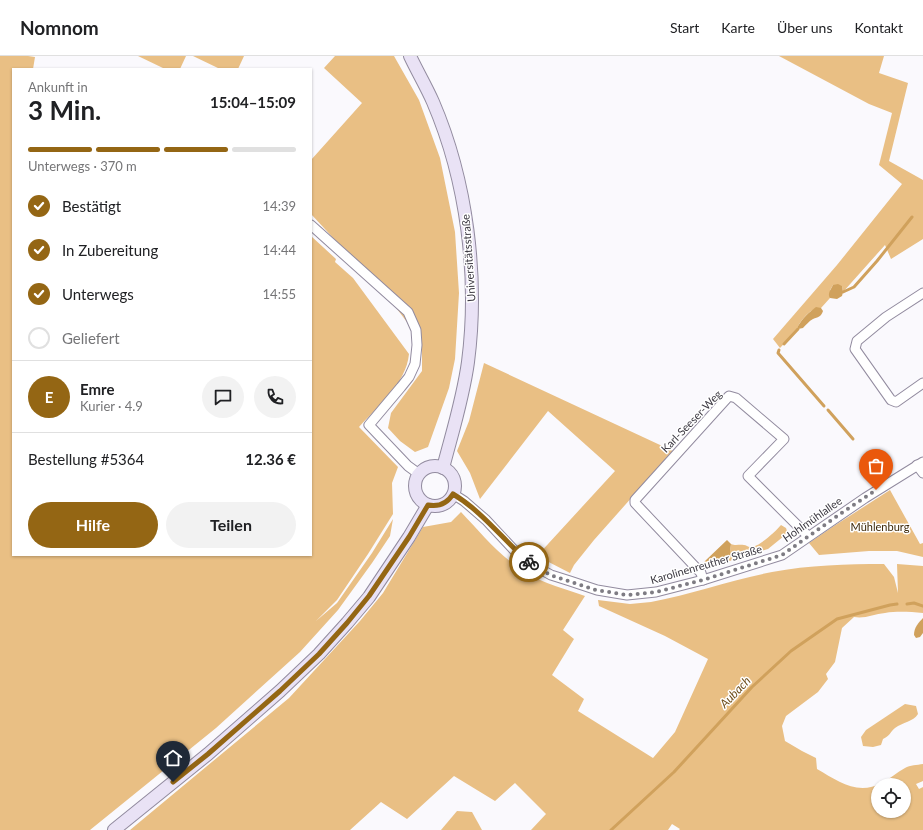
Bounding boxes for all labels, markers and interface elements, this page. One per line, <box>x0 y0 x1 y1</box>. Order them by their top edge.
text: Nomnom <box>20 16 99 39</box>
text: Start <box>670 19 699 36</box>
text: Karte <box>721 19 755 36</box>
text: Über uns <box>777 19 832 36</box>
text: Kontakt <box>854 19 903 36</box>
text: Ankunft in <box>28 79 88 95</box>
text: 15:04–15:09 <box>210 93 296 111</box>
text: 3 Min. <box>28 94 101 126</box>
text: Unterwegs · 370 m <box>28 158 137 174</box>
icon: check <box>28 195 50 217</box>
text: Bestätigt <box>62 197 121 215</box>
text: 14:39 <box>263 198 296 214</box>
street label: Universitätsstraße <box>458 214 478 302</box>
icon: check <box>28 239 50 261</box>
text: In Zubereitung <box>62 241 158 259</box>
text: 14:44 <box>263 242 296 258</box>
icon: check <box>28 283 50 305</box>
text: Unterwegs <box>62 285 134 303</box>
text: 14:55 <box>263 286 296 302</box>
text: Geliefert <box>62 329 120 347</box>
button: chat <box>202 376 244 418</box>
button: phone <box>254 376 296 418</box>
text: Emre <box>80 380 114 398</box>
street label: Karl-Seeser-Weg <box>658 387 724 455</box>
text: E <box>45 388 53 406</box>
text: Kurier · 4.9 <box>80 398 143 414</box>
pin <box>859 449 893 490</box>
text: Bestellung #5364 <box>28 450 144 468</box>
text: 12.36 € <box>245 450 296 468</box>
icon: bag <box>865 455 887 477</box>
street label: Hohlmühlallee <box>780 494 844 544</box>
button: Hilfe <box>28 502 158 548</box>
button: Teilen <box>166 502 296 548</box>
park label: Mühlenburg <box>851 520 910 533</box>
courier <box>509 542 549 582</box>
street label: Karolinenreuther Straße <box>649 542 763 586</box>
icon: bike <box>518 551 540 573</box>
water label: Aubach <box>716 673 754 712</box>
pin <box>156 741 190 782</box>
icon: home <box>162 747 184 769</box>
map controls <box>871 778 911 818</box>
button: locate <box>871 778 911 818</box>

